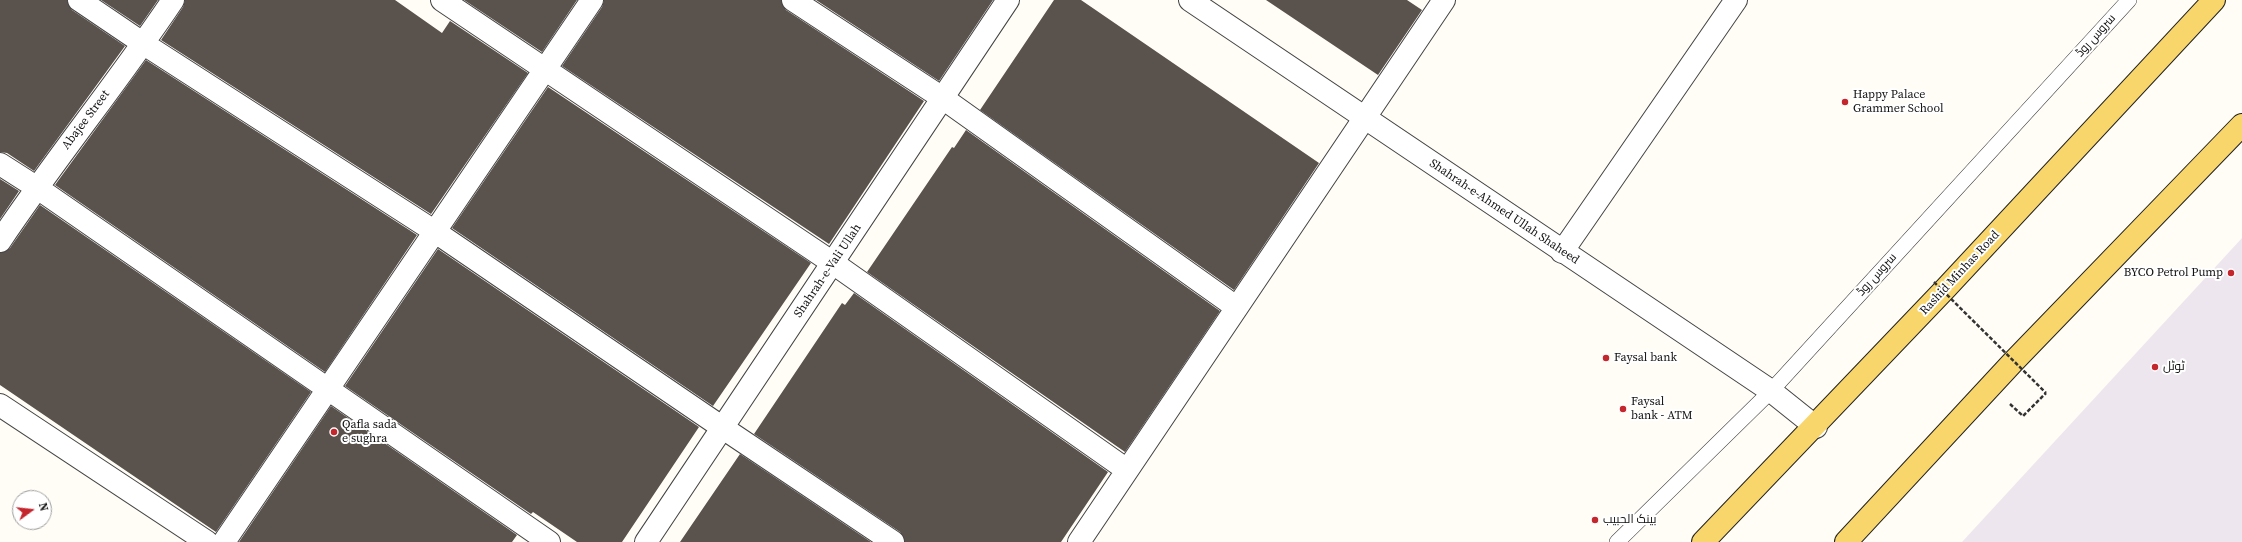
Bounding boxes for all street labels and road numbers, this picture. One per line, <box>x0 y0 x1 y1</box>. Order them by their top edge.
street label: سروس روڈ <box>2073 12 2119 60</box>
street label: Abajee Street <box>59 88 113 152</box>
street label: Shahrah-e-Ahmed Ullah Shaheed <box>1426 156 1582 268</box>
street label: Shahrah-e-Vali Ullah <box>791 221 865 321</box>
street label: Rashid Minhas Road <box>1917 228 2003 318</box>
street label: سروس روڈ <box>1854 251 1900 299</box>

